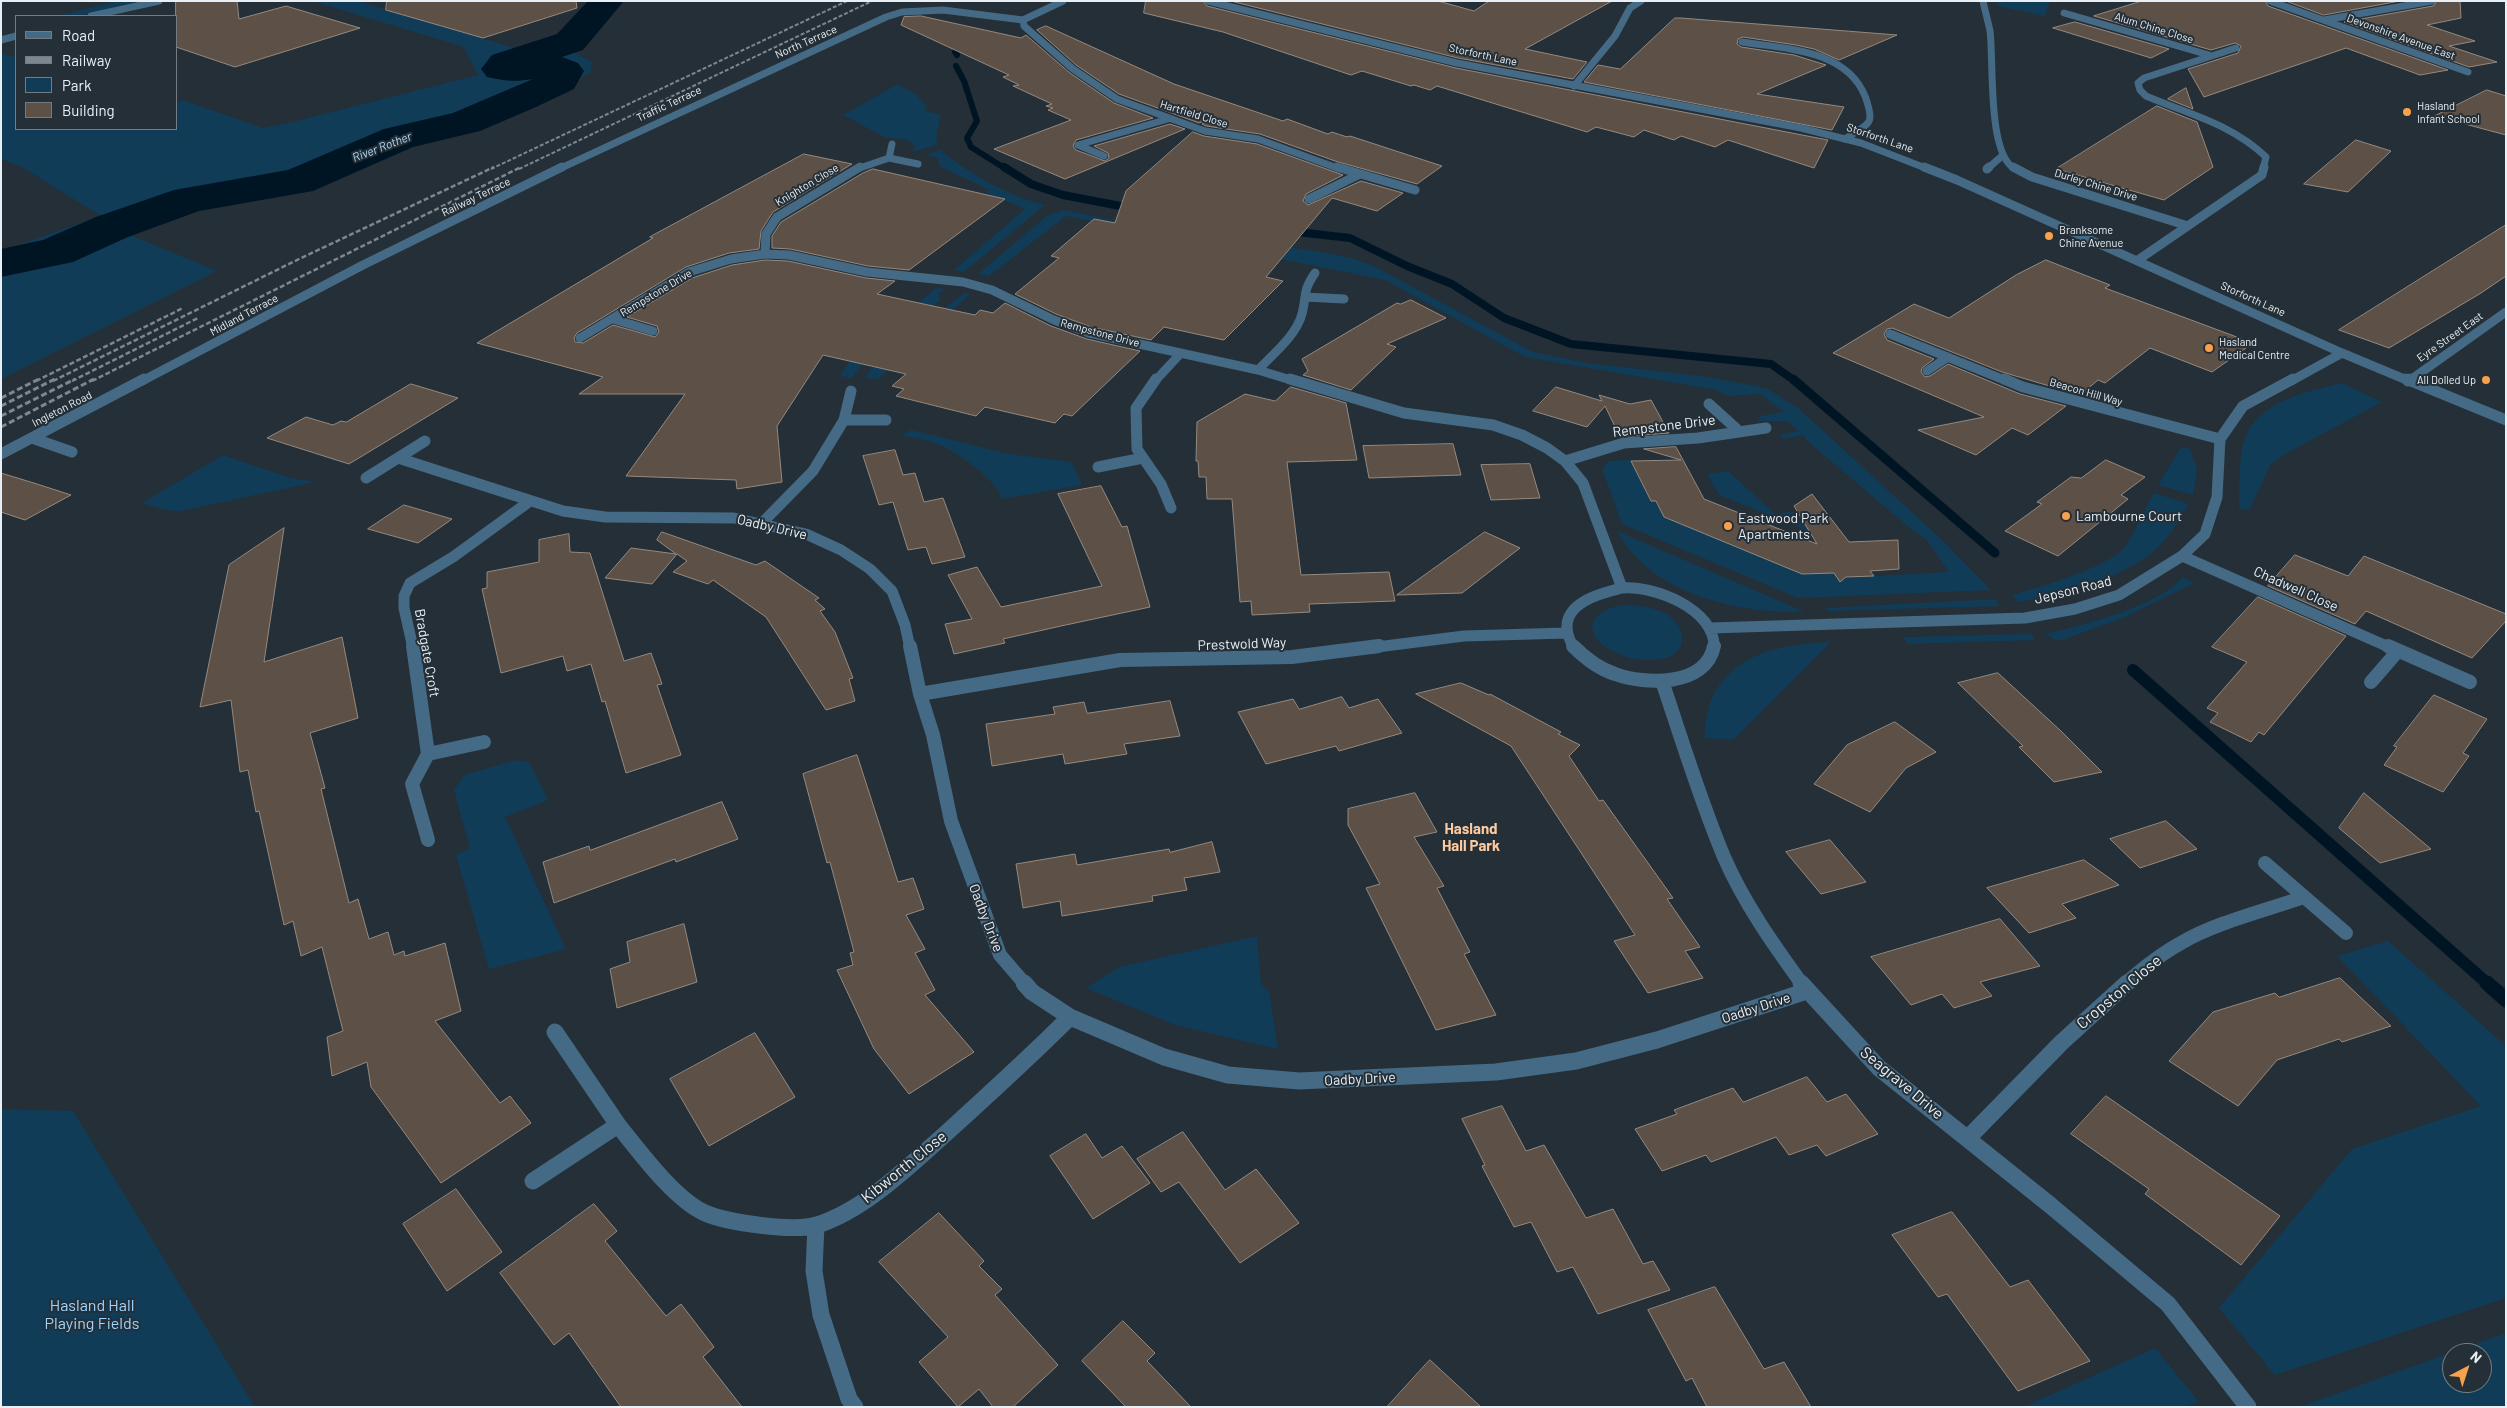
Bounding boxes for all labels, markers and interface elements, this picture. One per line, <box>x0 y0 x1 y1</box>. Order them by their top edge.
street label: Alum Chine Close <box>2113 10 2195 46</box>
street label: Devonshire Avenue East <box>2345 11 2457 63</box>
legend <box>15 15 178 130</box>
street label: North Terrace <box>773 23 839 61</box>
text: Road <box>62 26 95 44</box>
street label: Storforth Lane <box>1448 41 1518 69</box>
text: Railway <box>62 51 111 69</box>
text: Park <box>62 76 91 94</box>
street label: Traffic Terrace <box>634 83 704 125</box>
street label: Hartfield Close <box>1158 97 1230 131</box>
place label: Hasland Infant School <box>2417 99 2480 125</box>
text: Building <box>62 101 115 119</box>
marker: Hasland Infant School <box>2401 106 2413 118</box>
street label: Storforth Lane <box>1845 120 1915 156</box>
water label: River Rother <box>350 129 414 165</box>
street label: Knighton Close <box>773 161 841 209</box>
street label: Durley Chine Drive <box>2053 166 2139 204</box>
street label: Railway Terrace <box>439 175 513 219</box>
place label: Branksome Chine Avenue <box>2059 223 2123 249</box>
marker: Branksome Chine Avenue <box>2043 230 2055 242</box>
street label: Rempstone Drive <box>618 266 694 320</box>
street label: Storforth Lane <box>2218 279 2288 319</box>
street label: Midland Terrace <box>208 291 280 339</box>
street label: Eyre Street East <box>2414 309 2486 365</box>
street label: Rempstone Drive <box>1059 316 1141 350</box>
place label: Hasland Medical Centre <box>2219 335 2290 361</box>
marker: Hasland Medical Centre <box>2203 342 2215 354</box>
place label: All Dolled Up <box>2417 373 2476 387</box>
marker: All Dolled Up <box>2480 374 2492 386</box>
street label: Beacon Hill Way <box>2048 375 2124 409</box>
street label: Ingleton Road <box>30 388 94 430</box>
street label: Rempstone Drive <box>1612 411 1716 441</box>
place label: Lambourne Court <box>2076 508 2182 524</box>
place label: Eastwood Park Apartments <box>1738 510 1829 542</box>
marker: Lambourne Court <box>2060 510 2072 522</box>
street label: Oadby Drive <box>735 511 809 543</box>
marker: Eastwood Park Apartments <box>1722 520 1734 532</box>
street label: Chadwell Close <box>2251 563 2341 615</box>
street label: Jepson Road <box>2033 572 2113 608</box>
street label: Bradgate Croft <box>411 607 443 699</box>
street label: Prestwold Way <box>1197 634 1287 654</box>
district label: Hasland Hall Park <box>1442 820 1500 855</box>
street label: Oadby Drive <box>965 882 1007 954</box>
street label: Cropston Close <box>2073 951 2165 1033</box>
street label: Oadby Drive <box>1719 989 1793 1027</box>
street label: Seagrave Drive <box>1856 1043 1948 1123</box>
street label: Oadby Drive <box>1324 1069 1396 1089</box>
street label: Kibworth Close <box>857 1127 951 1207</box>
park label: Hasland Hall Playing Fields <box>45 1296 139 1334</box>
north arrow <box>2442 1343 2492 1393</box>
text: N <box>2467 1347 2485 1366</box>

